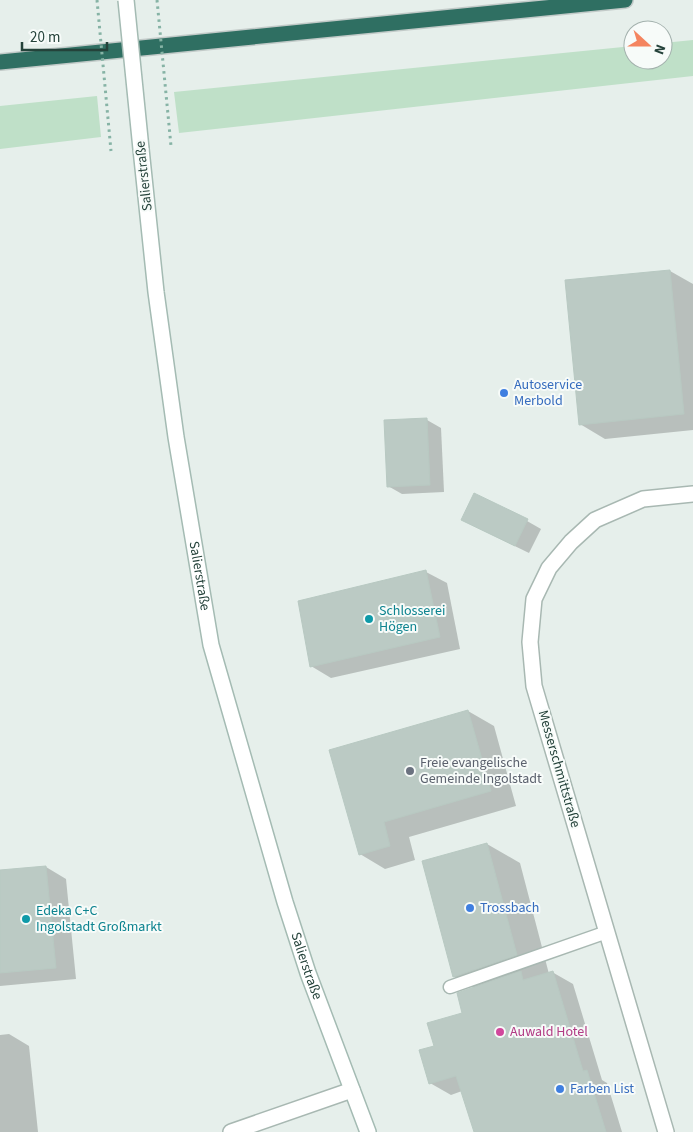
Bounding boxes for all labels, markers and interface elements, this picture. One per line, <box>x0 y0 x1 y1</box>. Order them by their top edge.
scale bar <box>22 20 108 52</box>
north arrow <box>623 20 673 70</box>
text: 20 m <box>30 27 60 48</box>
text: N <box>648 41 670 57</box>
street label: Salierstraße <box>130 140 158 212</box>
place label: Autoservice Merbold <box>514 375 582 411</box>
marker: Autoservice Merbold <box>498 387 510 399</box>
street label: Salierstraße <box>184 540 215 612</box>
place label: Schlosserei Högen <box>379 601 445 637</box>
marker: Schlosserei Högen <box>363 613 375 625</box>
street label: Messerschmittstraße <box>533 708 585 830</box>
place label: Freie evangelische Gemeinde Ingolstadt <box>420 753 542 789</box>
marker: Freie evangelische Gemeinde Ingolstadt <box>404 765 416 777</box>
place label: Trossbach <box>480 898 539 918</box>
place label: Edeka C+C Ingolstadt Großmarkt <box>36 901 162 937</box>
marker: Trossbach <box>464 902 476 914</box>
marker: Edeka C+C Ingolstadt Großmarkt <box>20 913 32 925</box>
street label: Salierstraße <box>285 930 327 1003</box>
place label: Auwald Hotel <box>510 1022 588 1042</box>
marker: Auwald Hotel <box>494 1026 506 1038</box>
place label: Farben List <box>570 1079 634 1099</box>
marker: Farben List <box>554 1083 566 1095</box>

